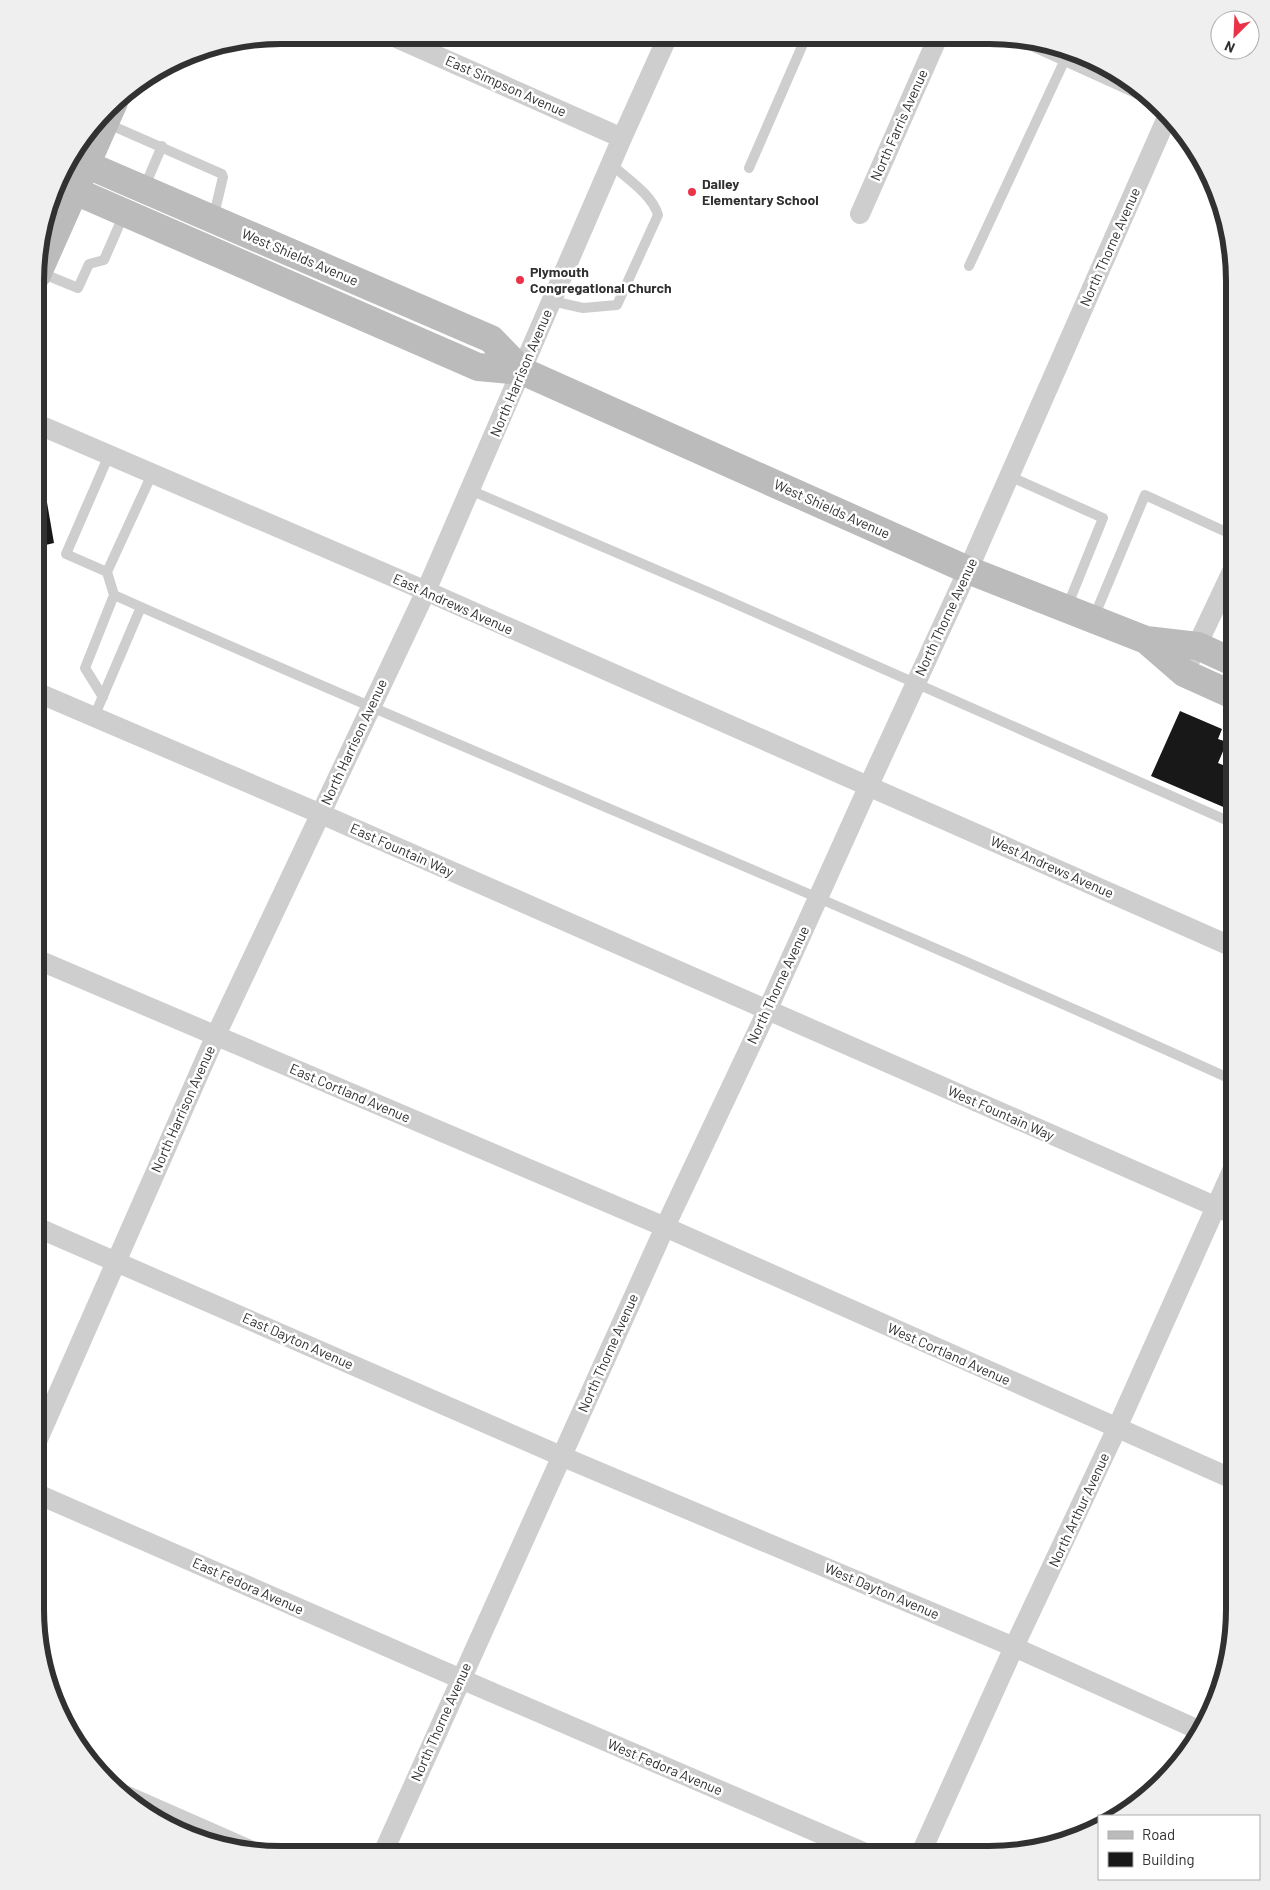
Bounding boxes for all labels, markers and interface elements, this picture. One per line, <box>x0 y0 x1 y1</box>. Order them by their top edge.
north arrow <box>1210 10 1260 60</box>
text: N <box>1222 38 1237 57</box>
street label: East Simpson Avenue <box>443 51 569 120</box>
street label: North Farris Avenue <box>866 66 931 183</box>
place label: Dailey Elementary School <box>702 175 819 208</box>
street label: North Thorne Avenue <box>1076 185 1143 309</box>
marker: Dailey Elementary School <box>686 186 698 198</box>
street label: West Shields Avenue <box>239 224 361 289</box>
place label: Plymouth Congregational Church <box>530 263 672 296</box>
marker: Plymouth Congregational Church <box>514 274 526 286</box>
street label: North Harrison Avenue <box>486 306 555 439</box>
street label: West Shields Avenue <box>772 475 893 542</box>
street label: North Thorne Avenue <box>911 555 980 678</box>
street label: East Andrews Avenue <box>390 569 516 638</box>
street label: North Harrison Avenue <box>317 676 390 808</box>
street label: East Fountain Way <box>348 819 457 880</box>
street label: West Andrews Avenue <box>988 832 1116 901</box>
street label: North Thorne Avenue <box>743 923 812 1046</box>
street label: North Harrison Avenue <box>147 1043 218 1175</box>
street label: East Cortland Avenue <box>287 1059 413 1126</box>
street label: West Fountain Way <box>945 1081 1058 1144</box>
street label: North Thorne Avenue <box>574 1291 641 1415</box>
street label: East Dayton Avenue <box>240 1308 356 1373</box>
street label: West Cortland Avenue <box>885 1319 1013 1388</box>
street label: North Arthur Avenue <box>1045 1450 1112 1570</box>
street label: East Fedora Avenue <box>190 1553 306 1618</box>
street label: West Dayton Avenue <box>822 1559 942 1622</box>
street label: North Thorne Avenue <box>407 1660 474 1784</box>
street label: West Fedora Avenue <box>605 1735 725 1798</box>
legend <box>1098 1815 1260 1880</box>
text: Road <box>1142 1825 1175 1843</box>
text: Building <box>1142 1850 1195 1868</box>

